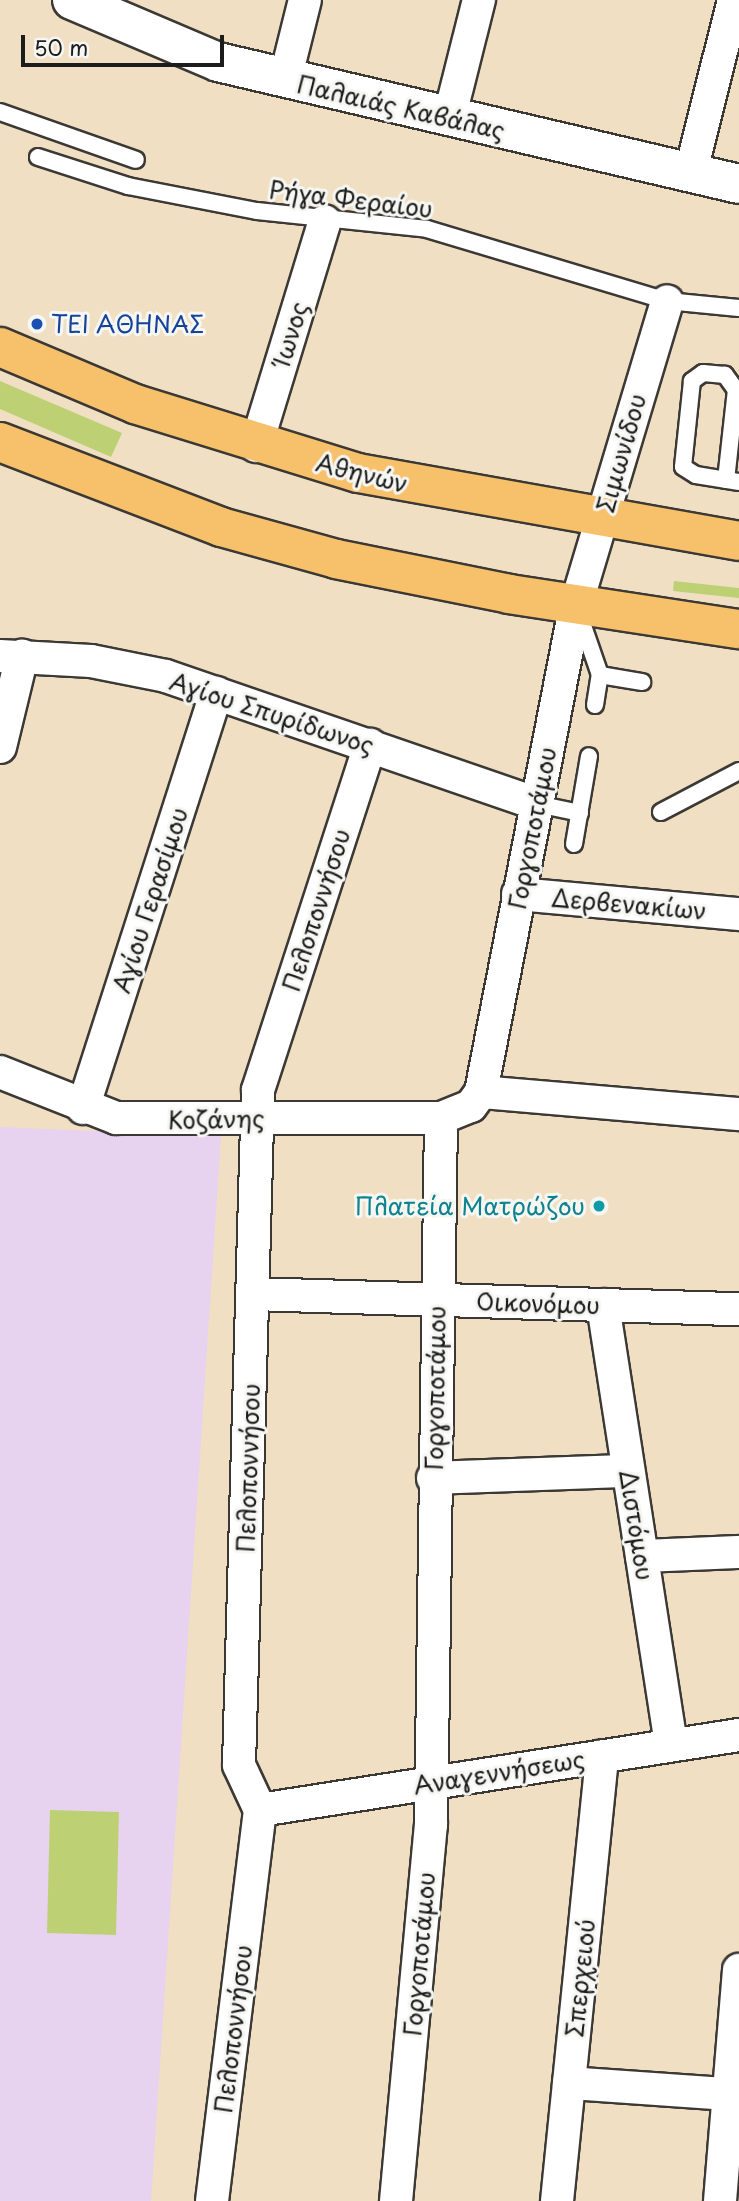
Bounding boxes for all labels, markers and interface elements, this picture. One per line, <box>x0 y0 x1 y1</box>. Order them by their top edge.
scale bar <box>24 21 228 65</box>
text: 50 m <box>34 31 88 63</box>
street label: Παλαιάς Καβάλας <box>295 69 507 145</box>
street label: Ρήγα Φεραίου <box>268 175 434 223</box>
street label: Ίωνος <box>267 298 313 370</box>
place label: ΤΕΙ ΑΘΗΝΑΣ <box>51 310 205 338</box>
marker: ΤΕΙ ΑΘΗΝΑΣ <box>29 316 45 332</box>
street label: Σιμωνίδου <box>590 390 652 516</box>
street label: Αθηνών <box>313 448 411 498</box>
street label: Αγίου Σπυρίδωνος <box>166 666 378 760</box>
street label: Γοργοποτάμου <box>502 744 562 912</box>
street label: Αγίου Γερασίμου <box>106 804 194 996</box>
street label: Πελοποννήσου <box>276 825 356 995</box>
street label: Δερβενακίων <box>550 883 708 925</box>
street label: Κοζάνης <box>167 1104 265 1134</box>
place label: Πλατεία Ματρώζου <box>355 1192 585 1220</box>
marker: Πλατεία Ματρώζου <box>591 1198 607 1214</box>
street label: Οικονόμου <box>476 1286 600 1320</box>
street label: Γοργοποτάμου <box>419 1305 451 1471</box>
street label: Πελοποννήσου <box>231 1383 265 1553</box>
street label: Διστόμου <box>614 1468 660 1582</box>
street label: Αναγεννήσεως <box>411 1744 587 1800</box>
street label: Γοργοποτάμου <box>397 1871 441 2037</box>
street label: Σπερχειού <box>559 1917 601 2039</box>
street label: Πελοποννήσου <box>208 1943 258 2115</box>

